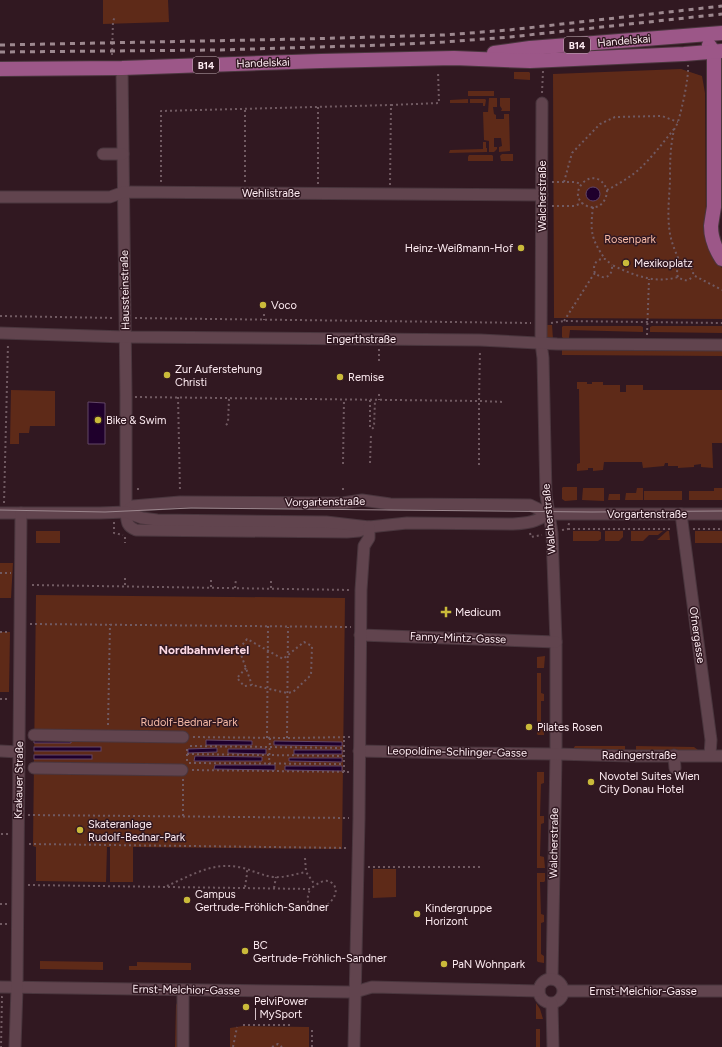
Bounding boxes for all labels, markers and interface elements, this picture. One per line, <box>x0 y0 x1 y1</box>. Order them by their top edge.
street label: Handelskai <box>597 32 651 50</box>
road number: B14 <box>564 37 590 53</box>
street label: Handelskai <box>236 56 290 70</box>
road number: B14 <box>193 57 219 73</box>
street label: Walcherstraße <box>536 161 549 231</box>
street label: Wehlistraße <box>242 187 300 200</box>
park label: Rosenpark <box>604 233 657 246</box>
place label: Heinz-Weißmann-Hof <box>405 242 514 255</box>
marker: Heinz-Weißmann-Hof <box>516 243 526 253</box>
street label: Haussteinstraße <box>118 250 132 330</box>
place label: Mexikoplatz <box>634 257 693 270</box>
marker: Mexikoplatz <box>621 258 631 268</box>
place label: Voco <box>271 299 297 312</box>
marker: Voco <box>258 300 268 310</box>
street label: Engerthstraße <box>326 333 396 346</box>
place label: Zur Auferstehung Christi <box>175 363 262 389</box>
marker: Zur Auferstehung Christi <box>162 370 172 380</box>
place label: Remise <box>348 371 384 384</box>
marker: Remise <box>335 372 345 382</box>
place label: Bike & Swim <box>106 414 166 427</box>
marker: Bike & Swim <box>93 415 103 425</box>
street label: Walcherstraße <box>539 483 559 555</box>
street label: Vorgartenstraße <box>285 495 365 509</box>
street label: Vorgartenstraße <box>607 508 687 521</box>
marker: Medicum <box>440 606 452 618</box>
place label: Medicum <box>455 606 501 619</box>
street label: Ofnergasse <box>687 606 707 664</box>
street label: Fanny-Mintz-Gasse <box>410 630 506 646</box>
district label: Nordbahnviertel <box>159 643 249 657</box>
park label: Rudolf-Bednar-Park <box>140 716 238 729</box>
place label: Pilates Rosen <box>537 721 602 734</box>
marker: Pilates Rosen <box>524 722 534 732</box>
street label: Krakauer Straße <box>12 741 26 819</box>
street label: Leopoldine-Schlinger-Gasse <box>387 744 527 760</box>
street label: Radingerstraße <box>602 749 676 762</box>
place label: Novotel Suites Wien City Donau Hotel <box>599 770 700 796</box>
marker: Novotel Suites Wien City Donau Hotel <box>586 777 596 787</box>
street label: Walcherstraße <box>547 808 561 878</box>
place label: Skateranlage Rudolf-Bednar-Park <box>88 818 186 844</box>
marker: Skateranlage Rudolf-Bednar-Park <box>75 825 85 835</box>
place label: Campus Gertrude-Fröhlich-Sandner <box>195 888 329 914</box>
marker: Campus Gertrude-Fröhlich-Sandner <box>182 895 192 905</box>
place label: Kindergruppe Horizont <box>425 902 492 928</box>
marker: Kindergruppe Horizont <box>412 909 422 919</box>
place label: BC Gertrude-Fröhlich-Sandner <box>253 939 387 965</box>
marker: BC Gertrude-Fröhlich-Sandner <box>240 946 250 956</box>
place label: PaN Wohnpark <box>452 958 526 971</box>
marker: PaN Wohnpark <box>439 959 449 969</box>
street label: Ernst-Melchior-Gasse <box>132 983 240 997</box>
street label: Ernst-Melchior-Gasse <box>589 985 697 998</box>
place label: PelviPower | MySport <box>254 995 308 1021</box>
marker: PelviPower | MySport <box>241 1002 251 1012</box>

